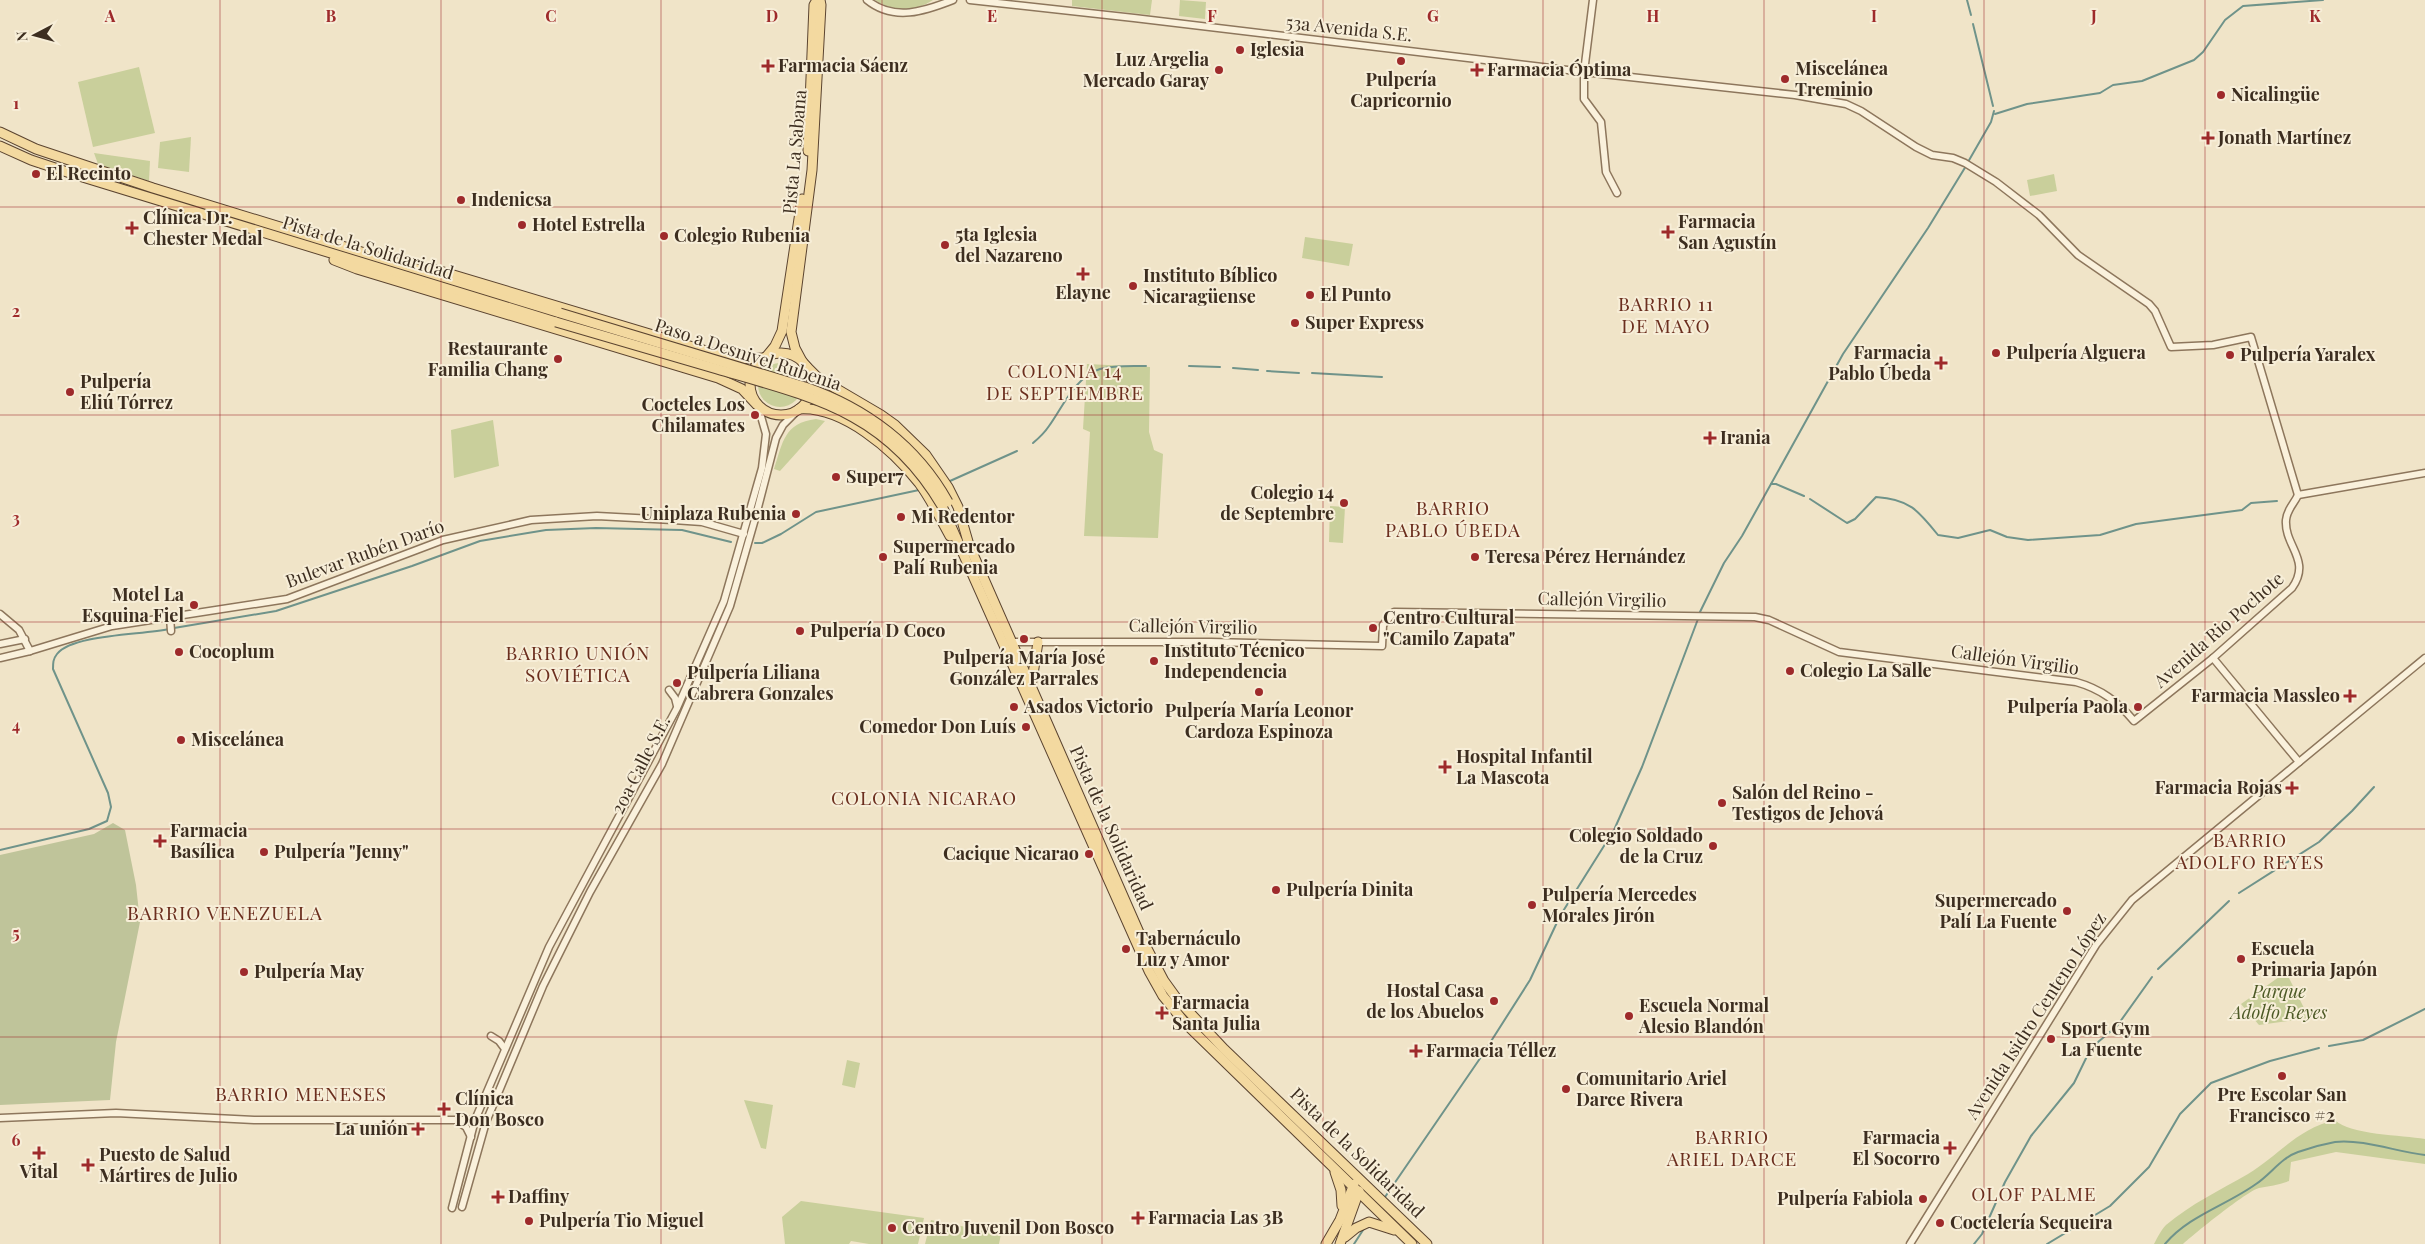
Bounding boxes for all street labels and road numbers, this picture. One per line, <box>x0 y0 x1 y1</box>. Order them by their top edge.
street label: 53a Avenida S.E. <box>1285 9 1413 47</box>
street label: Pista La Sabana <box>777 89 811 215</box>
street label: Pista de la Solidaridad <box>280 210 457 285</box>
street label: Paso a Desnivel Rubenia <box>652 313 845 396</box>
street label: Bulevar Rubén Darío <box>282 513 447 593</box>
street label: Avenida Rio Pochote <box>2147 566 2288 693</box>
street label: Callejón Virgilio <box>1537 586 1667 612</box>
street label: Callejón Virgilio <box>1128 613 1258 639</box>
street label: Callejón Virgilio <box>1950 638 2081 680</box>
street label: 20a Calle S.E. <box>605 711 675 818</box>
street label: Pista de la Solidaridad <box>1065 742 1159 914</box>
street label: Avenida Isidro Centeno López <box>1959 907 2111 1124</box>
street label: Pista de la Solidaridad <box>1285 1082 1430 1223</box>

